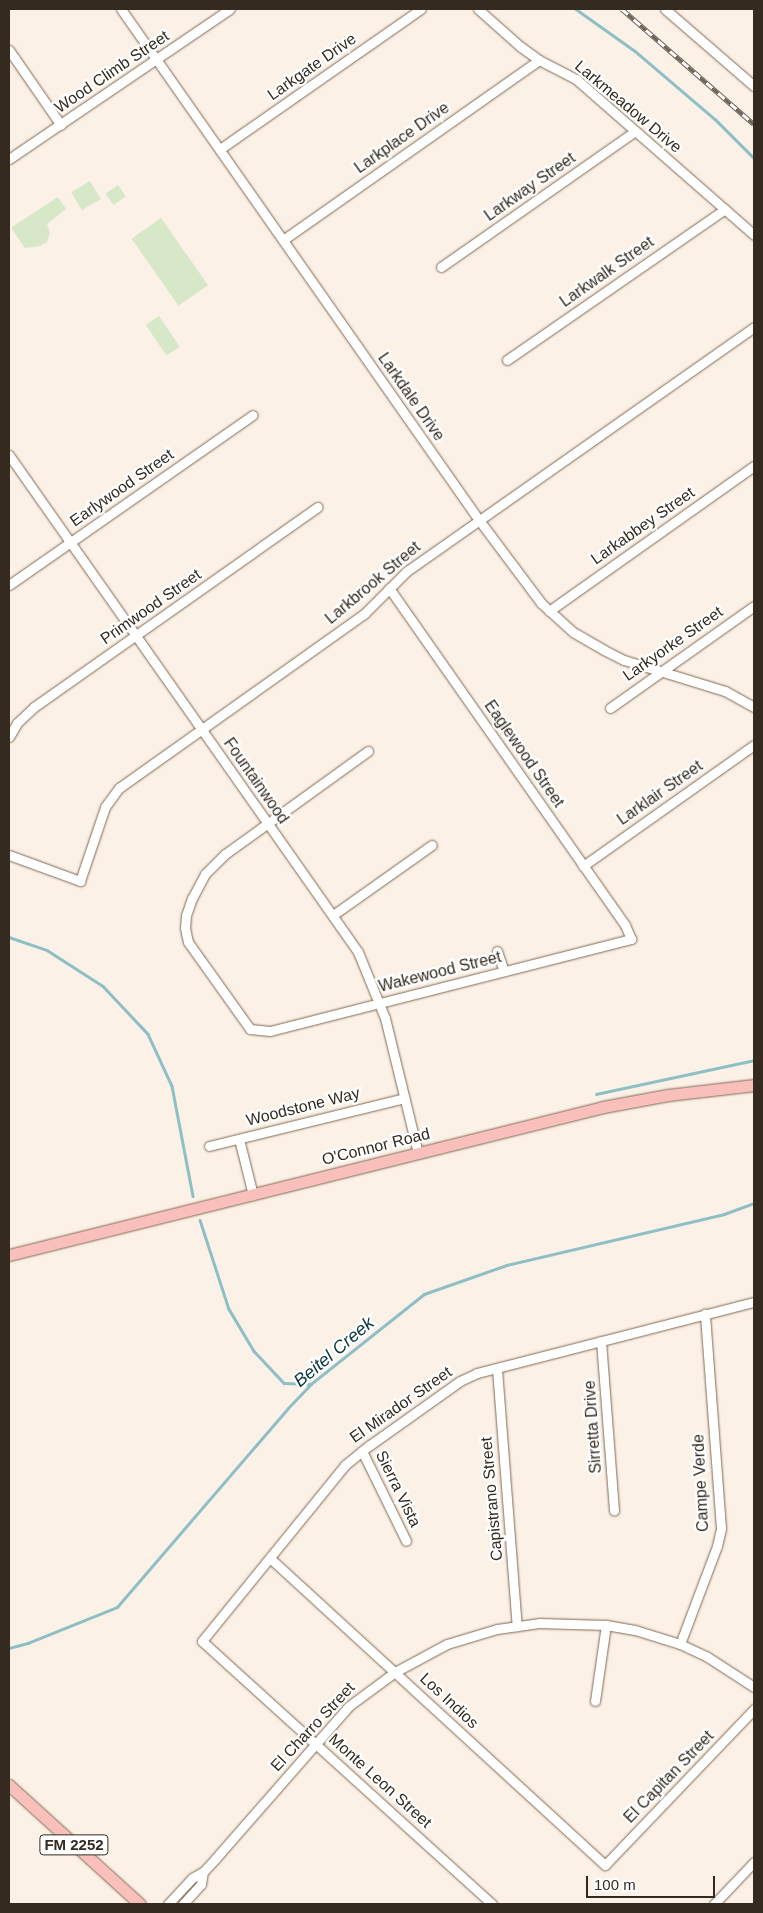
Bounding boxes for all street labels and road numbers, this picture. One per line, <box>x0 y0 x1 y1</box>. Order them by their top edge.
street label: Wood Climb Street <box>51 27 173 117</box>
street label: Larkgate Drive <box>264 29 360 105</box>
street label: Larkmeadow Drive <box>571 57 685 157</box>
street label: Larkplace Drive <box>351 98 453 178</box>
street label: Larkway Street <box>481 149 579 225</box>
street label: Larkwalk Street <box>556 233 658 311</box>
street label: Larkdale Drive <box>374 349 448 445</box>
street label: Earlywood Street <box>67 445 177 531</box>
street label: Larkabbey Street <box>588 483 698 569</box>
street label: Larkbrook Street <box>322 538 424 628</box>
street label: Primwood Street <box>97 565 205 649</box>
street label: Larkyorke Street <box>619 602 727 686</box>
street label: Eaglewood Street <box>480 697 568 811</box>
street label: Fountainwood <box>219 734 293 828</box>
street label: Larklair Street <box>614 757 706 829</box>
street label: Wakewood Street <box>377 947 503 997</box>
street label: Woodstone Way <box>244 1084 362 1130</box>
street label: O'Connor Road <box>320 1124 432 1170</box>
street label: El Mirador Street <box>346 1363 456 1447</box>
street label: Sirretta Drive <box>580 1380 606 1474</box>
street label: Campe Verde <box>689 1434 713 1532</box>
street label: Capistrano Street <box>477 1436 507 1562</box>
street label: Sierra Vista <box>371 1448 425 1530</box>
street label: Los Indios <box>416 1669 482 1733</box>
street label: El Charro Street <box>267 1679 359 1775</box>
street label: El Capitan Street <box>620 1727 718 1827</box>
street label: Monte Leon Street <box>325 1730 435 1832</box>
road number: FM 2252 <box>39 1832 109 1858</box>

